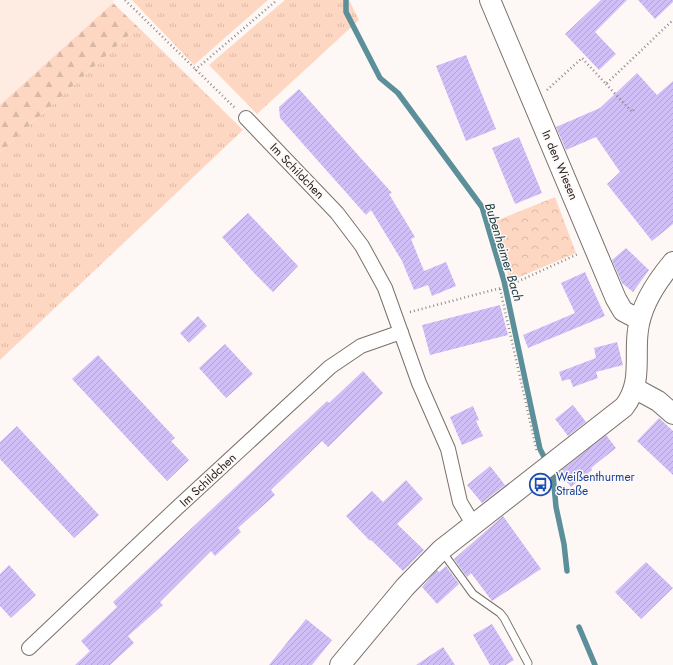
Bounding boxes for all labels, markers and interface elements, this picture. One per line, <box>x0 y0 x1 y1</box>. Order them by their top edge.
street label: In den Wiesen <box>537 127 583 203</box>
street label: Im Schildchen <box>266 139 328 203</box>
water label: Bubenheimer Bach <box>480 201 528 304</box>
street label: Im Schildchen <box>176 449 240 511</box>
place label: Weißenthurmer Straße <box>556 468 636 500</box>
bus stop icon: Weißenthurmer Straße <box>527 471 553 497</box>

